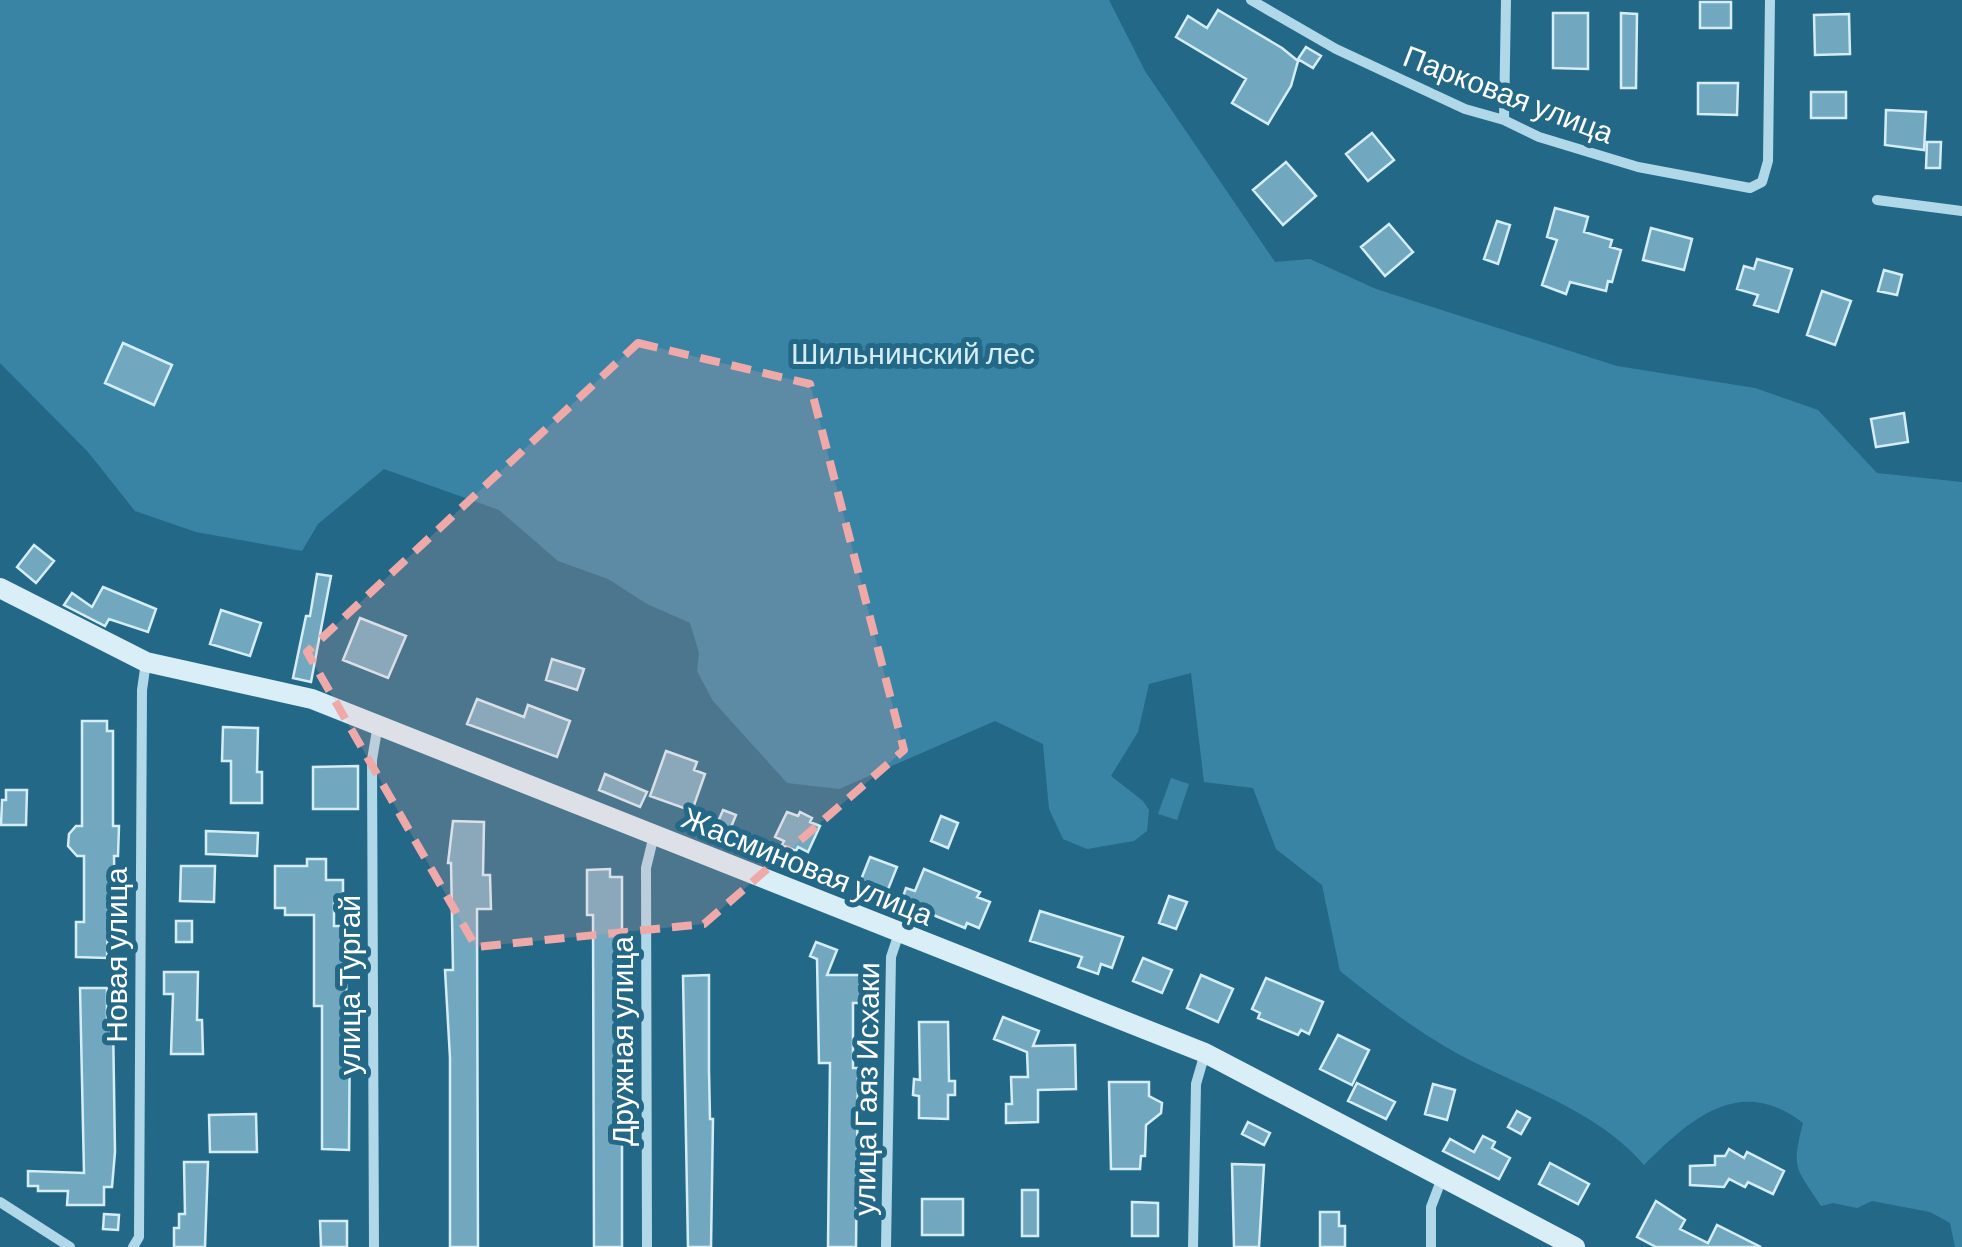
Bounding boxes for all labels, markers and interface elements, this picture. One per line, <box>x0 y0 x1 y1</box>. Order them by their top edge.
street label: Парковая улица <box>1399 36 1619 150</box>
park label: Шильнинский лес <box>791 334 1035 370</box>
street label: Жасминовая улица <box>677 798 939 932</box>
street label: Новая улица <box>97 867 133 1043</box>
street label: улица Тургай <box>330 895 366 1075</box>
street label: Дружная улица <box>603 936 639 1146</box>
street label: улица Гаяз Исхаки <box>845 962 885 1216</box>

